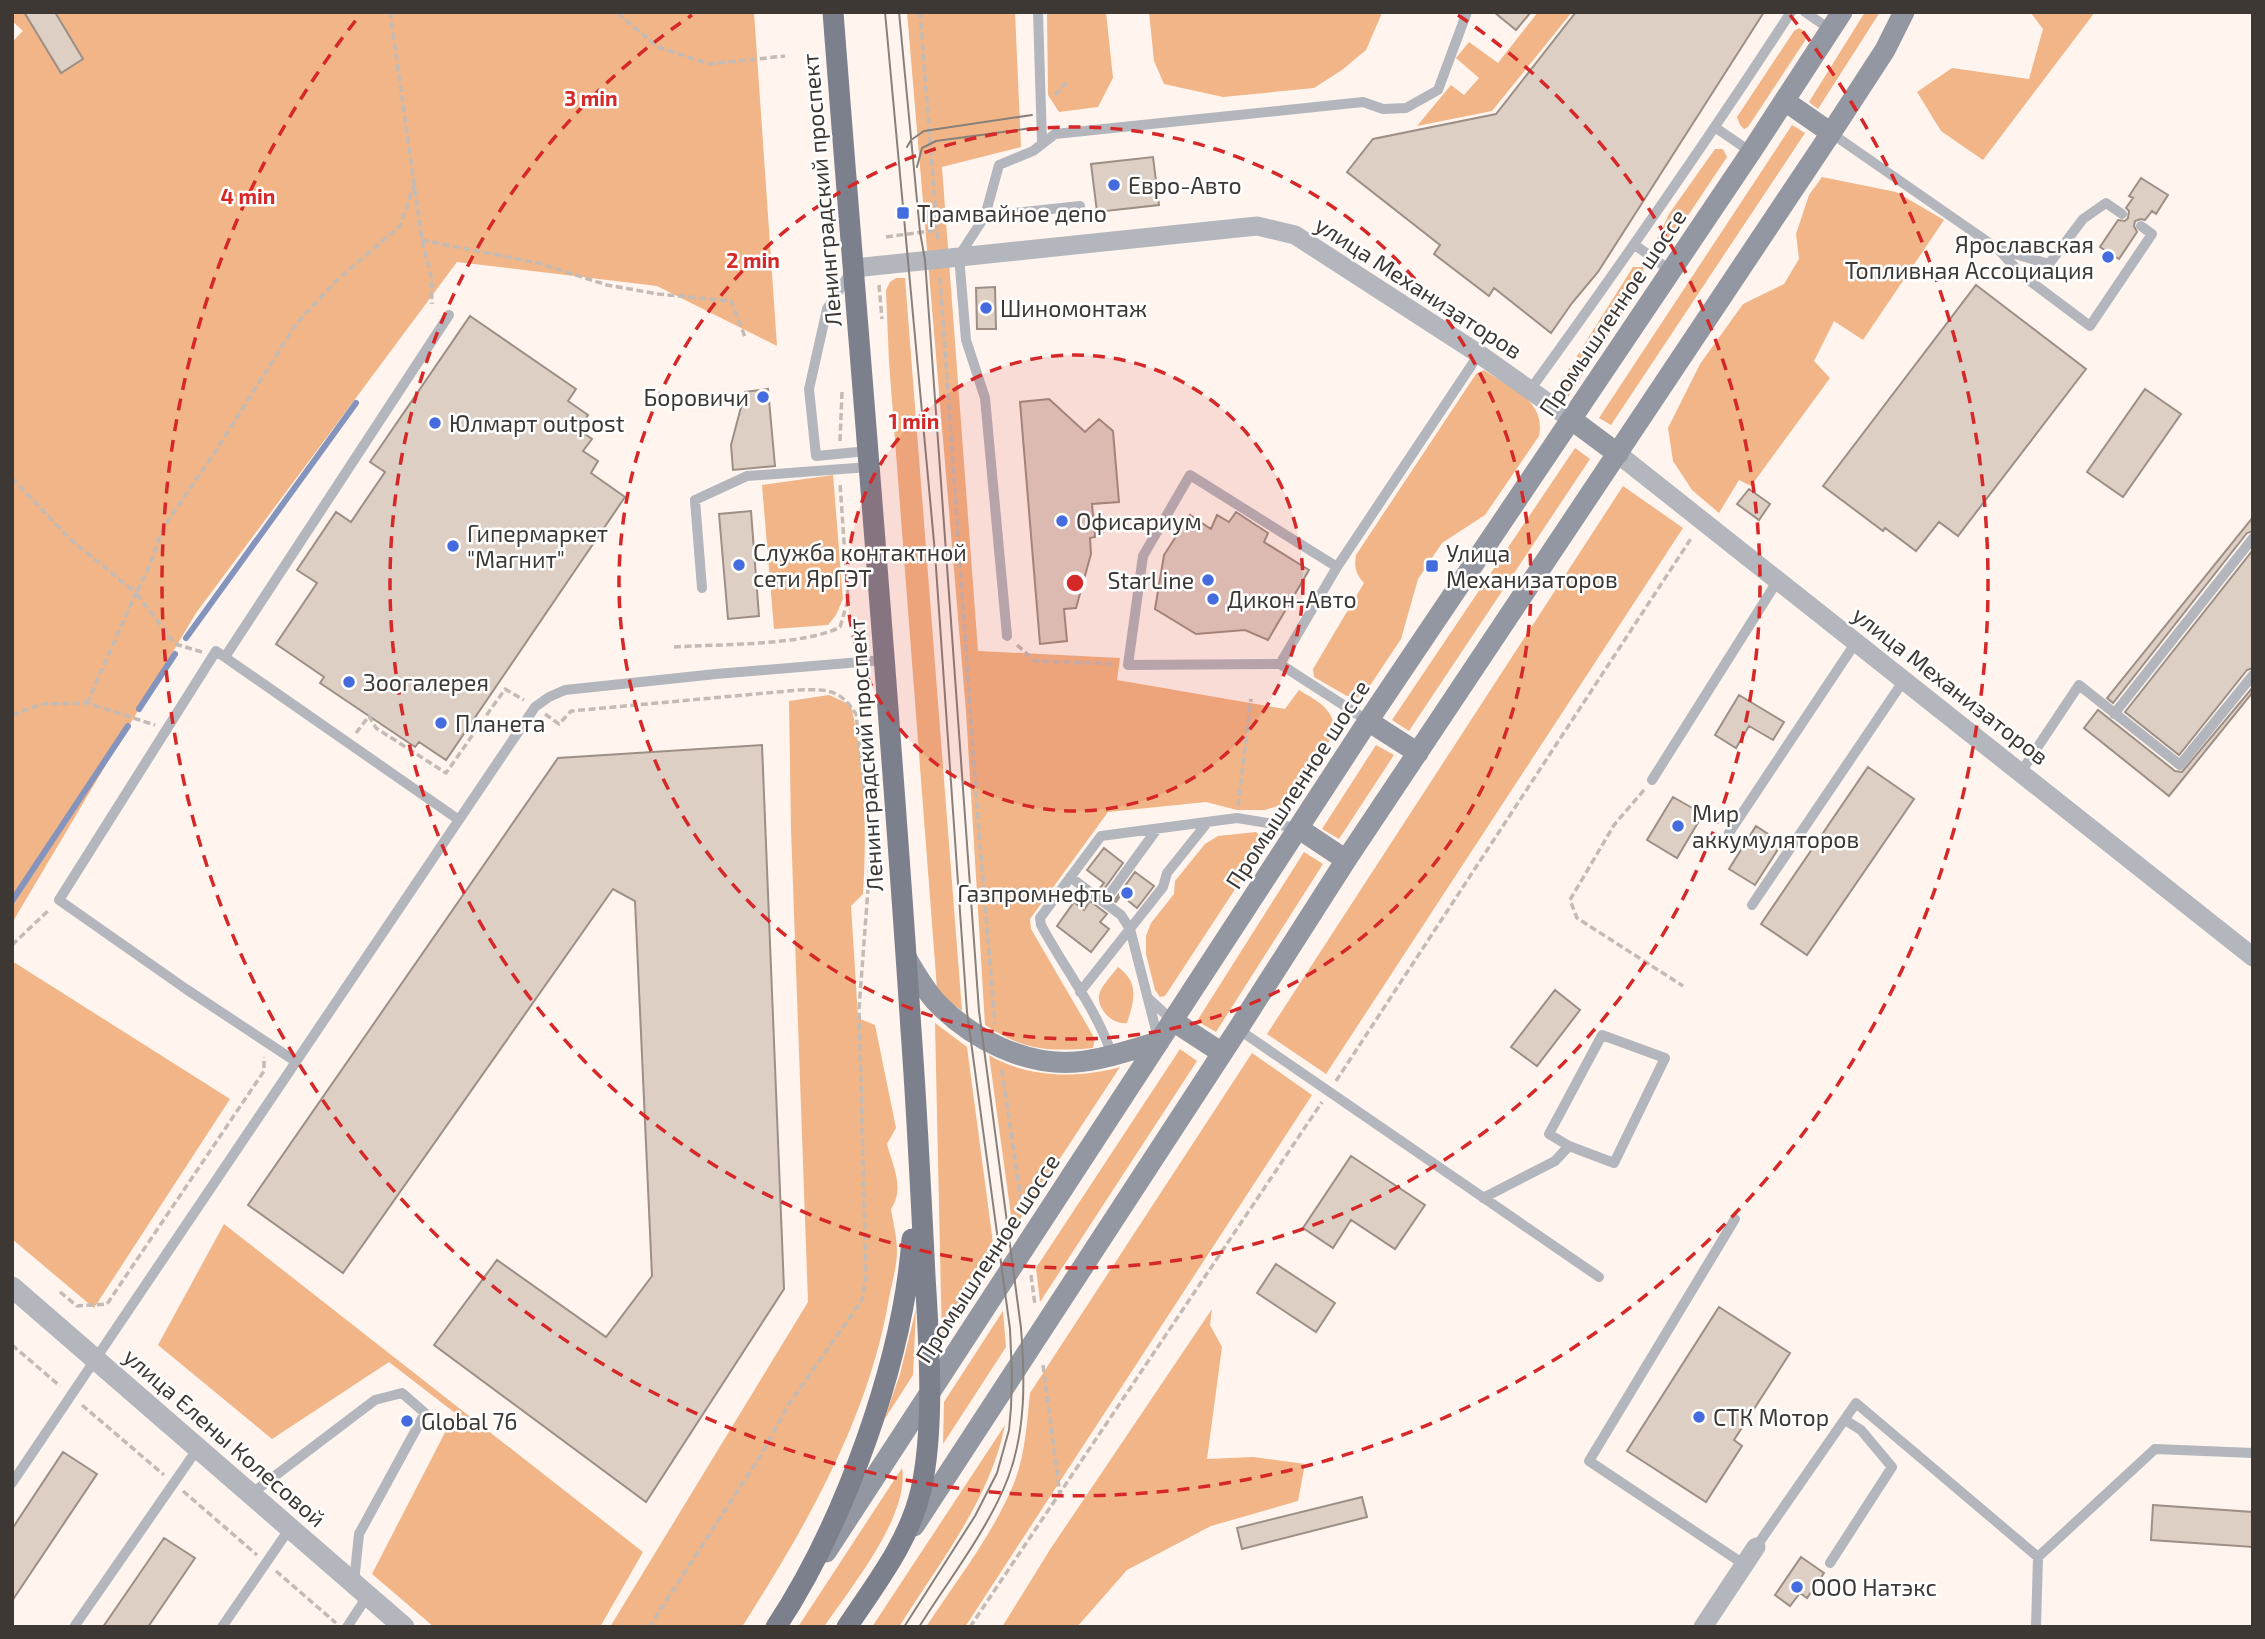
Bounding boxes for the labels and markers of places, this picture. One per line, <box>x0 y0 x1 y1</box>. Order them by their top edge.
place label: Евро-Авто <box>1128 171 1242 199</box>
marker: Евро-Авто <box>1106 177 1122 193</box>
place label: Трамвайное депо <box>917 199 1107 227</box>
marker: Трамвайное депо <box>895 205 911 221</box>
place label: Ярославская Топливная Ассоциация <box>1845 230 2094 284</box>
marker: Ярославская Топливная Ассоциация <box>2100 249 2116 265</box>
place label: Шиномонтаж <box>1000 294 1147 322</box>
marker: Шиномонтаж <box>978 300 994 316</box>
place label: Боровичи <box>644 383 749 411</box>
marker: Боровичи <box>755 389 771 405</box>
place label: Юлмарт outpost <box>449 409 625 437</box>
marker: Юлмарт outpost <box>427 415 443 431</box>
place label: Офисариум <box>1076 507 1202 536</box>
marker: Офисариум <box>1054 513 1070 529</box>
place label: Гипермаркет "Магнит" <box>467 519 608 573</box>
marker: Гипермаркет "Магнит" <box>445 538 461 554</box>
place label: Служба контактной сети ЯрГЭТ <box>753 538 967 592</box>
place label: Улица Механизаторов <box>1446 539 1618 593</box>
marker: Служба контактной сети ЯрГЭТ <box>731 557 747 573</box>
marker: Улица Механизаторов <box>1424 558 1440 574</box>
place label: StarLine <box>1107 566 1194 594</box>
centre of rings <box>1063 571 1087 595</box>
marker: StarLine <box>1200 572 1216 588</box>
place label: Дикон-Авто <box>1227 585 1357 613</box>
marker: Дикон-Авто <box>1205 591 1221 607</box>
place label: Зоогалерея <box>363 668 489 696</box>
marker: Зоогалерея <box>341 674 357 690</box>
place label: Планета <box>455 709 545 737</box>
marker: Планета <box>433 715 449 731</box>
place label: Мир аккумуляторов <box>1692 799 1859 854</box>
marker: Мир аккумуляторов <box>1670 818 1686 834</box>
place label: Газпромнефть <box>957 879 1113 907</box>
marker: Газпромнефть <box>1119 885 1135 901</box>
place label: СТК Мотор <box>1713 1403 1829 1431</box>
place label: Global 76 <box>421 1407 517 1435</box>
marker: СТК Мотор <box>1691 1409 1707 1425</box>
marker: Global 76 <box>399 1413 415 1429</box>
place label: ООО Натэкс <box>1811 1573 1937 1601</box>
marker: ООО Натэкс <box>1789 1579 1805 1595</box>

